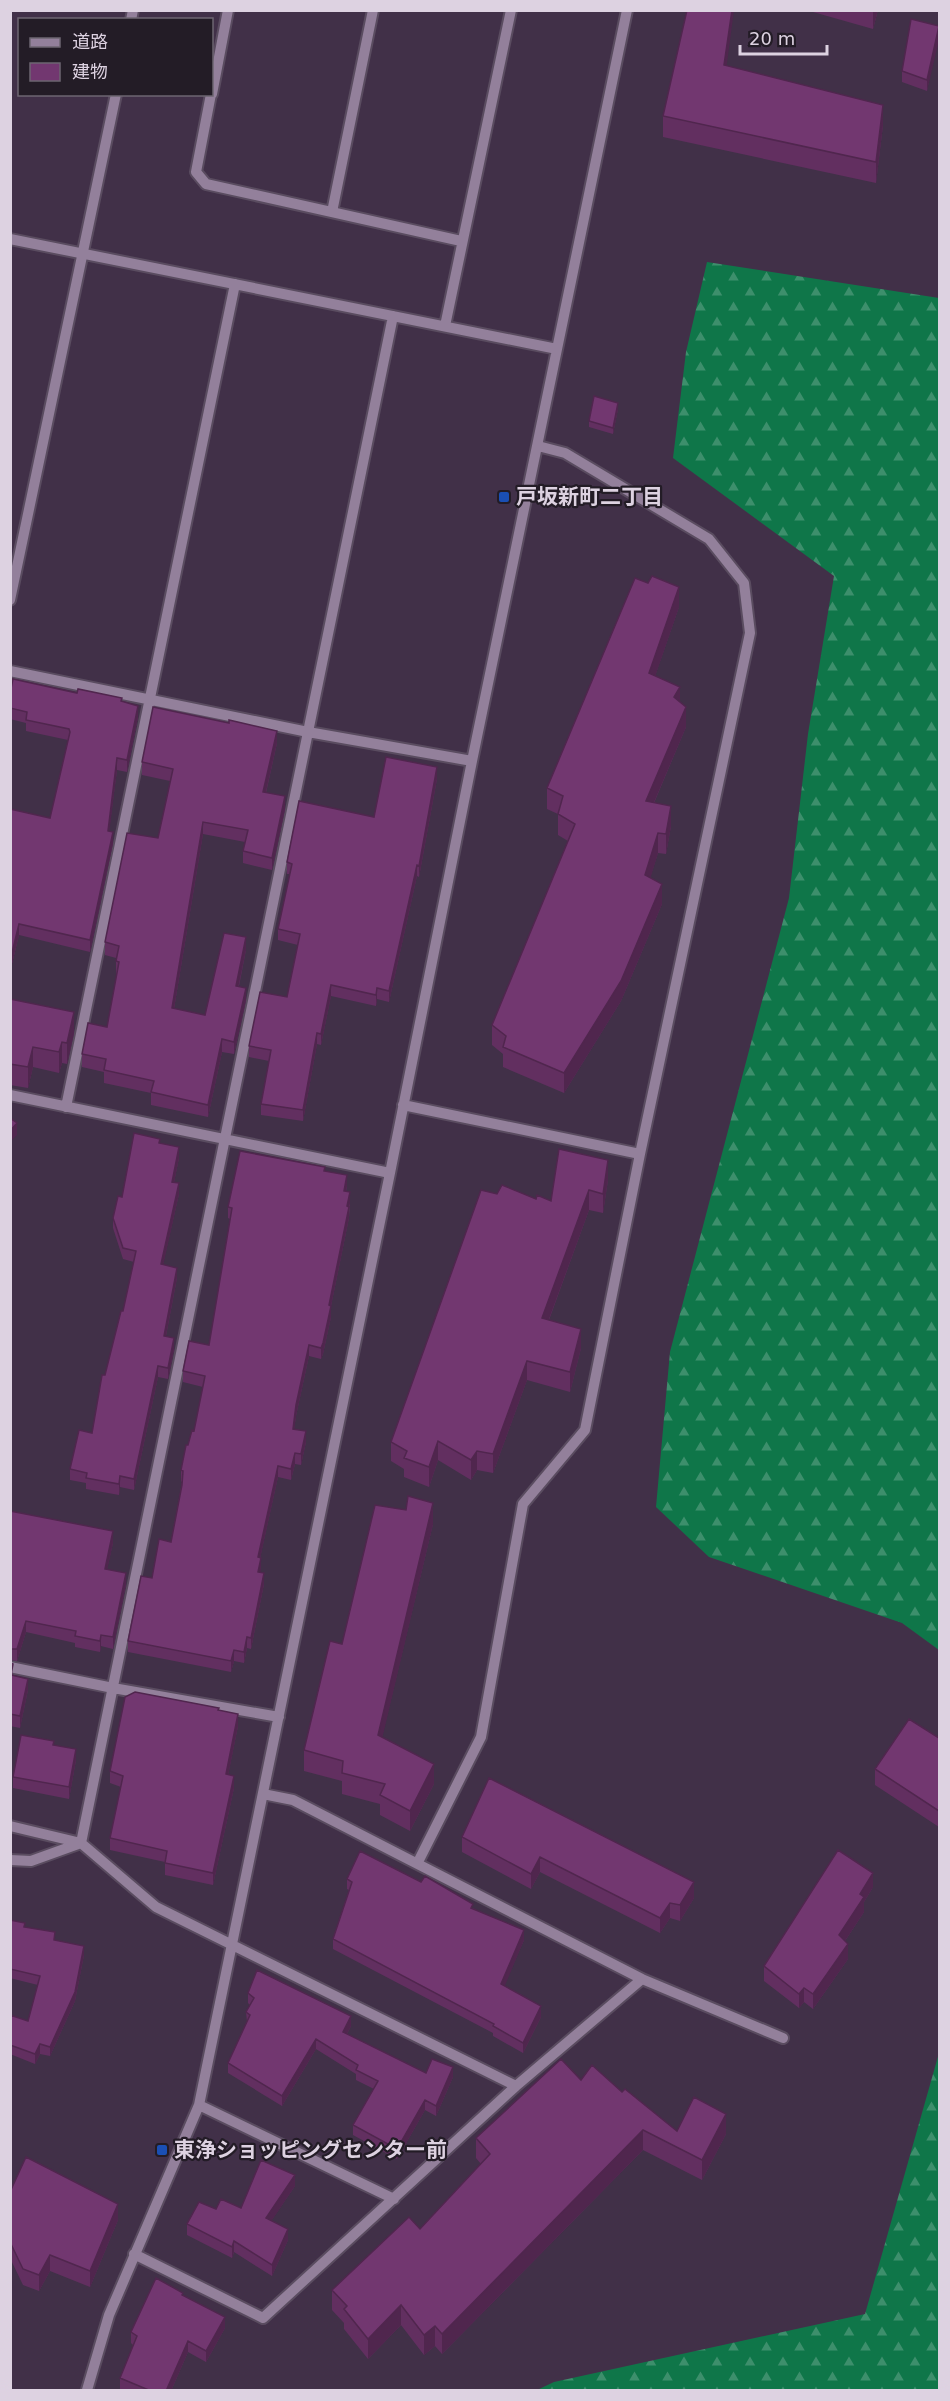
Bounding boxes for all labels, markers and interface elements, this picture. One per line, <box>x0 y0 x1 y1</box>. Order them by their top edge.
legend <box>18 18 213 96</box>
scale bar <box>740 18 827 56</box>
text: 20 m <box>749 28 795 49</box>
text: 道路 <box>72 31 108 52</box>
text: 建物 <box>72 61 108 82</box>
place label: 戸坂新町二丁目 <box>516 485 663 509</box>
marker: 戸坂新町二丁目 <box>497 490 511 504</box>
place label: 東浄ショッピングセンター前 <box>174 2138 447 2162</box>
marker: 東浄ショッピングセンター前 <box>155 2143 169 2157</box>

